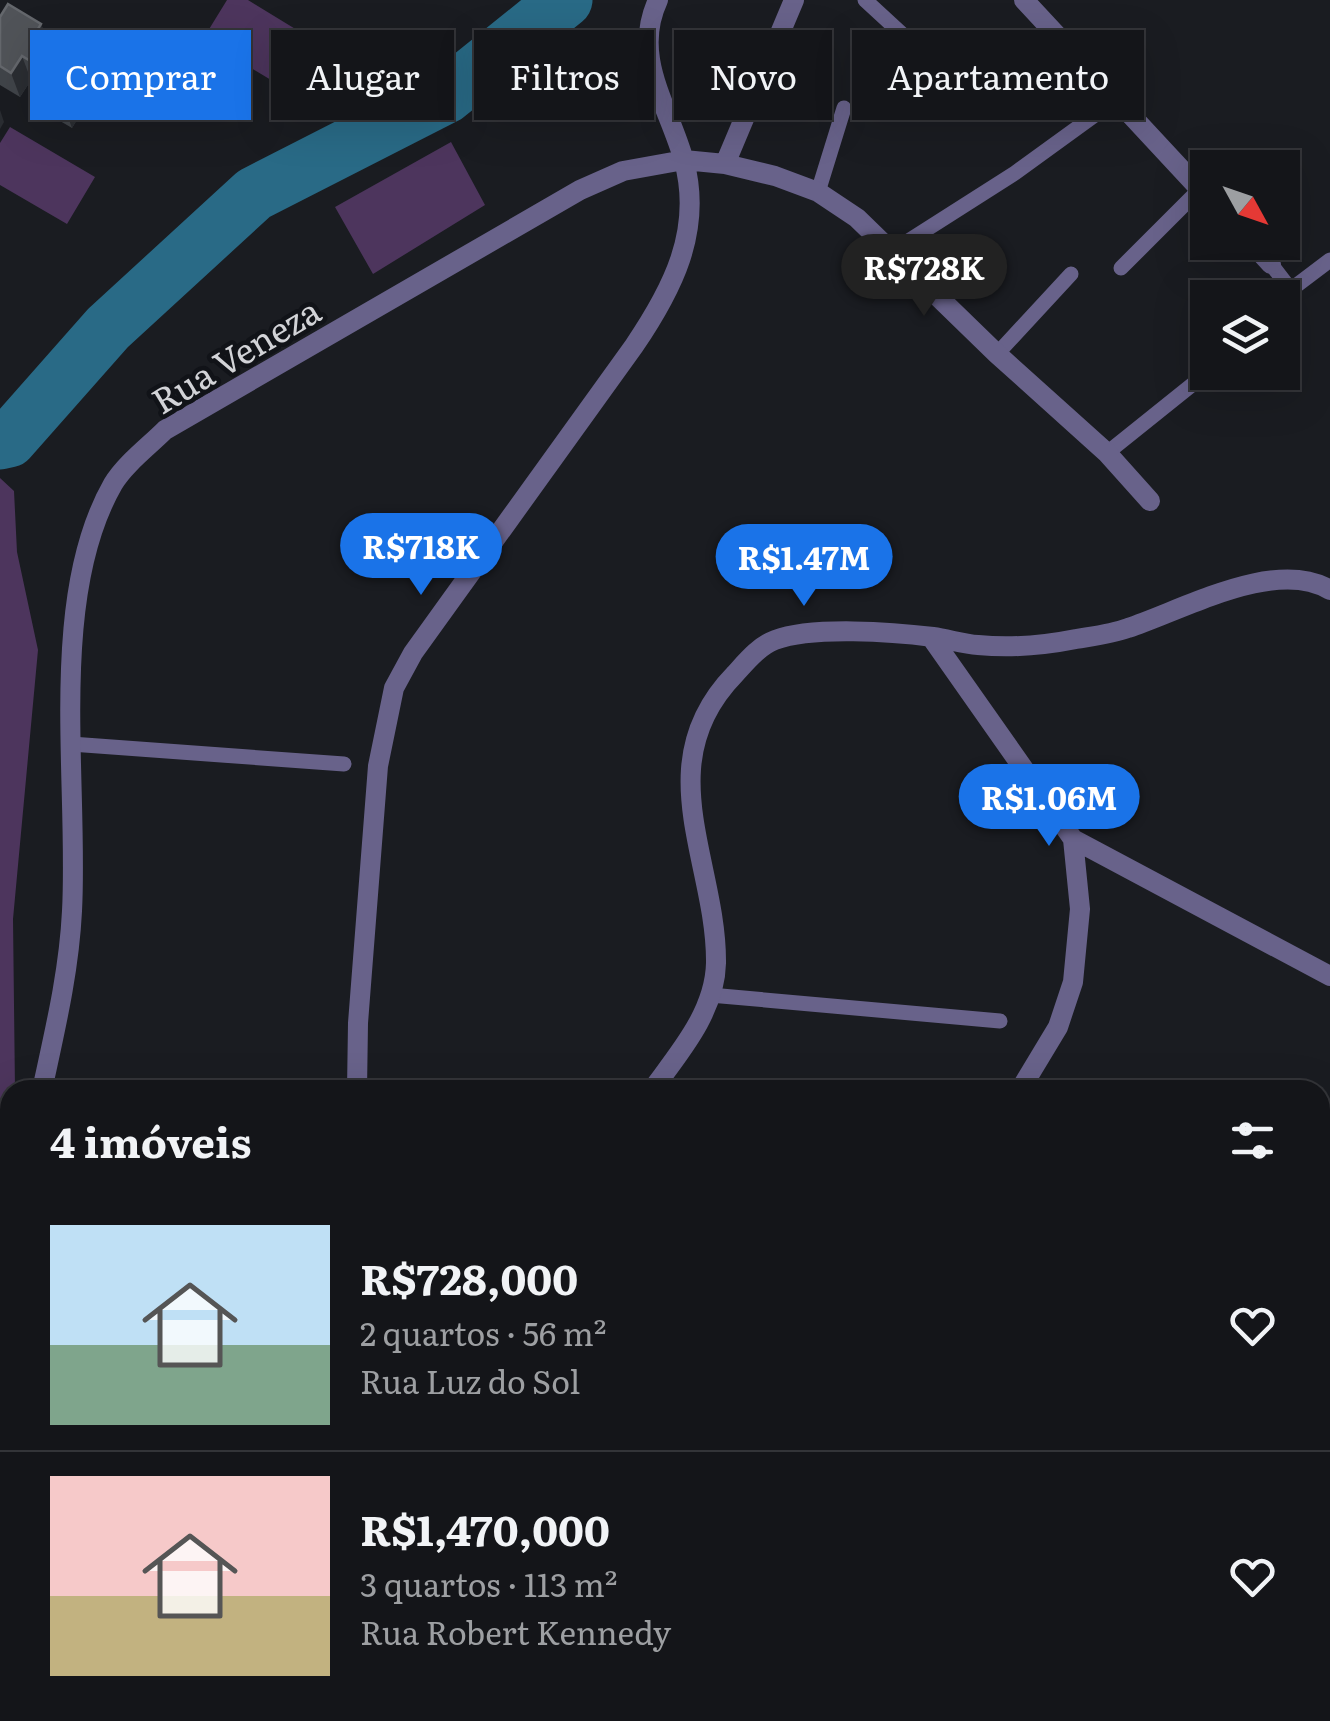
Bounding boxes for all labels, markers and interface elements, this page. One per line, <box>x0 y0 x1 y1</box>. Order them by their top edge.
chip: Comprar <box>30 30 251 120</box>
chip: Alugar <box>271 30 454 120</box>
chip: Filtros <box>474 30 654 120</box>
chip: Novo <box>674 30 832 120</box>
chip: Apartamento <box>852 30 1144 120</box>
north arrow <box>1190 150 1300 260</box>
map controls <box>1190 150 1300 390</box>
pin: R$728K <box>843 234 1005 319</box>
text: R$728K <box>863 242 985 290</box>
button: layers <box>1190 280 1300 390</box>
street label: Rua Veneza <box>141 283 329 425</box>
pin: R$718K <box>340 513 502 598</box>
text: R$718K <box>362 521 480 569</box>
pin: R$1.47M <box>712 524 896 609</box>
text: R$1.47M <box>738 532 870 580</box>
pin: R$1.06M <box>957 764 1141 849</box>
text: R$1.06M <box>981 772 1117 820</box>
text: 4 imóveis <box>50 1109 251 1171</box>
icon: filters <box>1225 1113 1280 1168</box>
text: R$728,000 <box>360 1246 578 1308</box>
icon: home <box>130 1265 250 1385</box>
icon: heart <box>1225 1298 1280 1353</box>
text: 2 quartos · 56 m² <box>360 1308 606 1356</box>
text: Rua Luz do Sol <box>360 1356 580 1404</box>
text: R$1,470,000 <box>360 1497 610 1559</box>
icon: home <box>130 1516 250 1636</box>
icon: heart <box>1225 1549 1280 1604</box>
text: 3 quartos · 113 m² <box>360 1559 617 1607</box>
text: Rua Robert Kennedy <box>360 1607 671 1655</box>

